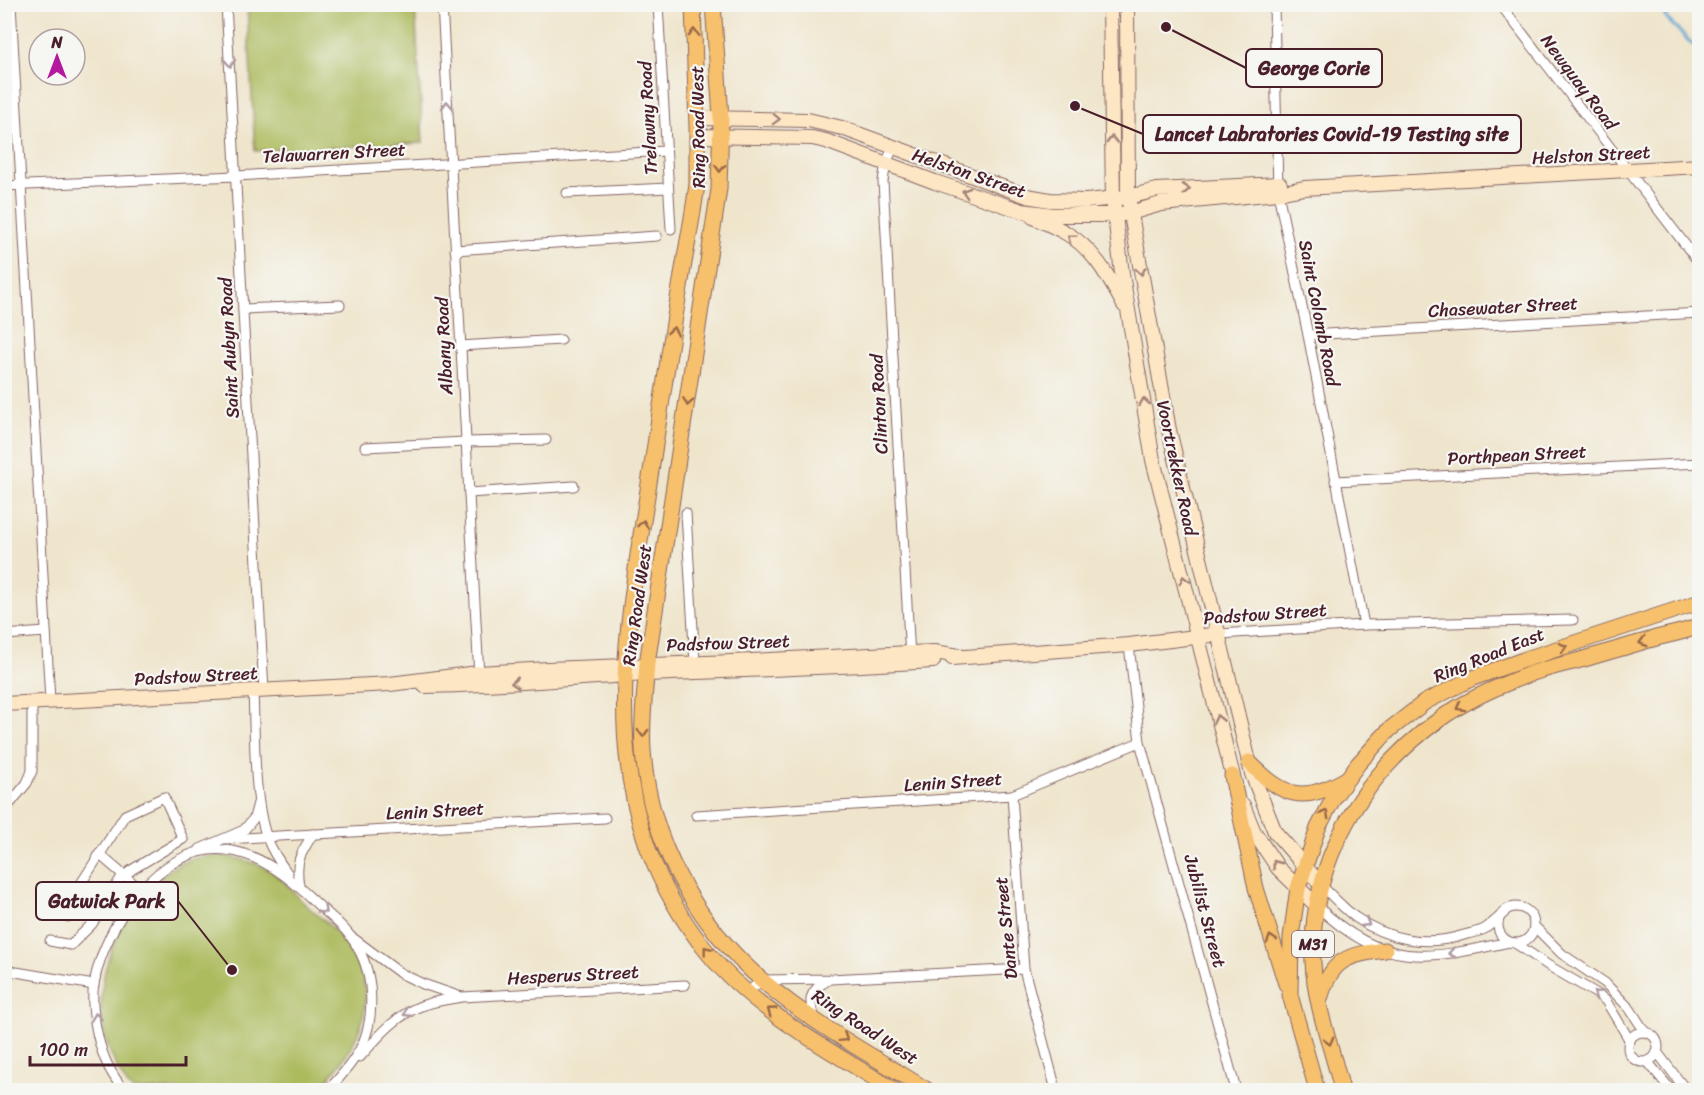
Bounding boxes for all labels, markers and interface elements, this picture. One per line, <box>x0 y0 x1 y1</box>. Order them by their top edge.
north arrow <box>27 27 87 87</box>
street label: Newquay Road <box>1532 27 1627 138</box>
text: N <box>50 28 63 57</box>
one-way arrow <box>688 29 700 38</box>
callout: George Corie <box>1246 49 1382 87</box>
text: George Corie <box>1257 51 1370 86</box>
one-way arrow <box>223 58 236 67</box>
street label: Trelawny Road <box>629 59 667 176</box>
street label: Ring Road West <box>681 65 715 188</box>
one-way arrow <box>441 100 454 109</box>
one-way arrow <box>772 112 781 125</box>
callout: Lancet Labratories Covid-19 Testing site <box>1143 115 1521 153</box>
text: Lancet Labratories Covid-19 Testing site <box>1155 117 1510 152</box>
street label: Telawarren Street <box>262 133 407 173</box>
one-way arrow <box>1106 136 1119 145</box>
street label: Helston Street <box>1531 136 1651 174</box>
street label: Helston Street <box>908 139 1030 207</box>
one-way arrow <box>714 163 726 172</box>
one-way arrow <box>1181 182 1190 195</box>
one-way arrow <box>961 187 972 200</box>
one-way arrow <box>1067 234 1078 245</box>
street label: Saint Colomb Road <box>1289 237 1349 391</box>
one-way arrow <box>1134 266 1146 275</box>
street label: Saint Aubyn Road <box>209 275 249 419</box>
street label: Chasewater Street <box>1427 287 1579 327</box>
street label: Albany Road <box>425 295 463 397</box>
one-way arrow <box>666 327 679 337</box>
street label: Clinton Road <box>860 352 898 455</box>
one-way arrow <box>1138 397 1151 407</box>
street label: Voortrekker Road <box>1147 397 1207 540</box>
one-way arrow <box>682 398 694 407</box>
street label: Porthpean Street <box>1447 435 1587 475</box>
one-way arrow <box>636 519 648 528</box>
street label: Ring Road West <box>613 542 661 668</box>
one-way arrow <box>1179 576 1192 586</box>
street label: Padstow Street <box>1202 594 1328 634</box>
street label: Ring Road East <box>1428 618 1550 692</box>
street label: Padstow Street <box>666 625 790 661</box>
one-way arrow <box>1638 635 1649 647</box>
one-way arrow <box>1557 642 1568 654</box>
street label: Padstow Street <box>133 657 259 695</box>
one-way arrow <box>510 676 519 689</box>
one-way arrow <box>1456 700 1467 711</box>
one-way arrow <box>1212 714 1225 724</box>
one-way arrow <box>637 728 649 737</box>
street label: Lenin Street <box>903 763 1003 801</box>
street label: Lenin Street <box>385 792 485 830</box>
one-way arrow <box>1318 810 1329 820</box>
street label: Jubilist Street <box>1174 850 1235 971</box>
one-way arrow <box>1272 860 1283 871</box>
street label: Dante Street <box>985 875 1027 981</box>
callout: Gatwick Park <box>36 882 178 920</box>
text: Gatwick Park <box>47 884 166 919</box>
one-way arrow <box>316 902 327 913</box>
one-way arrow <box>1360 916 1370 928</box>
road number: M31 <box>1292 931 1334 957</box>
one-way arrow <box>1266 934 1278 945</box>
one-way arrow <box>703 946 714 957</box>
one-way arrow <box>1447 946 1456 958</box>
street label: Hesperus Street <box>506 956 640 994</box>
street label: Ring Road West <box>805 980 925 1074</box>
one-way arrow <box>1592 990 1603 1001</box>
one-way arrow <box>403 1006 413 1018</box>
one-way arrow <box>767 1007 778 1018</box>
one-way arrow <box>90 1013 102 1022</box>
scale bar <box>30 1029 186 1067</box>
one-way arrow <box>838 1030 848 1042</box>
text: 100 m <box>39 1034 88 1066</box>
one-way arrow <box>1322 1036 1335 1046</box>

